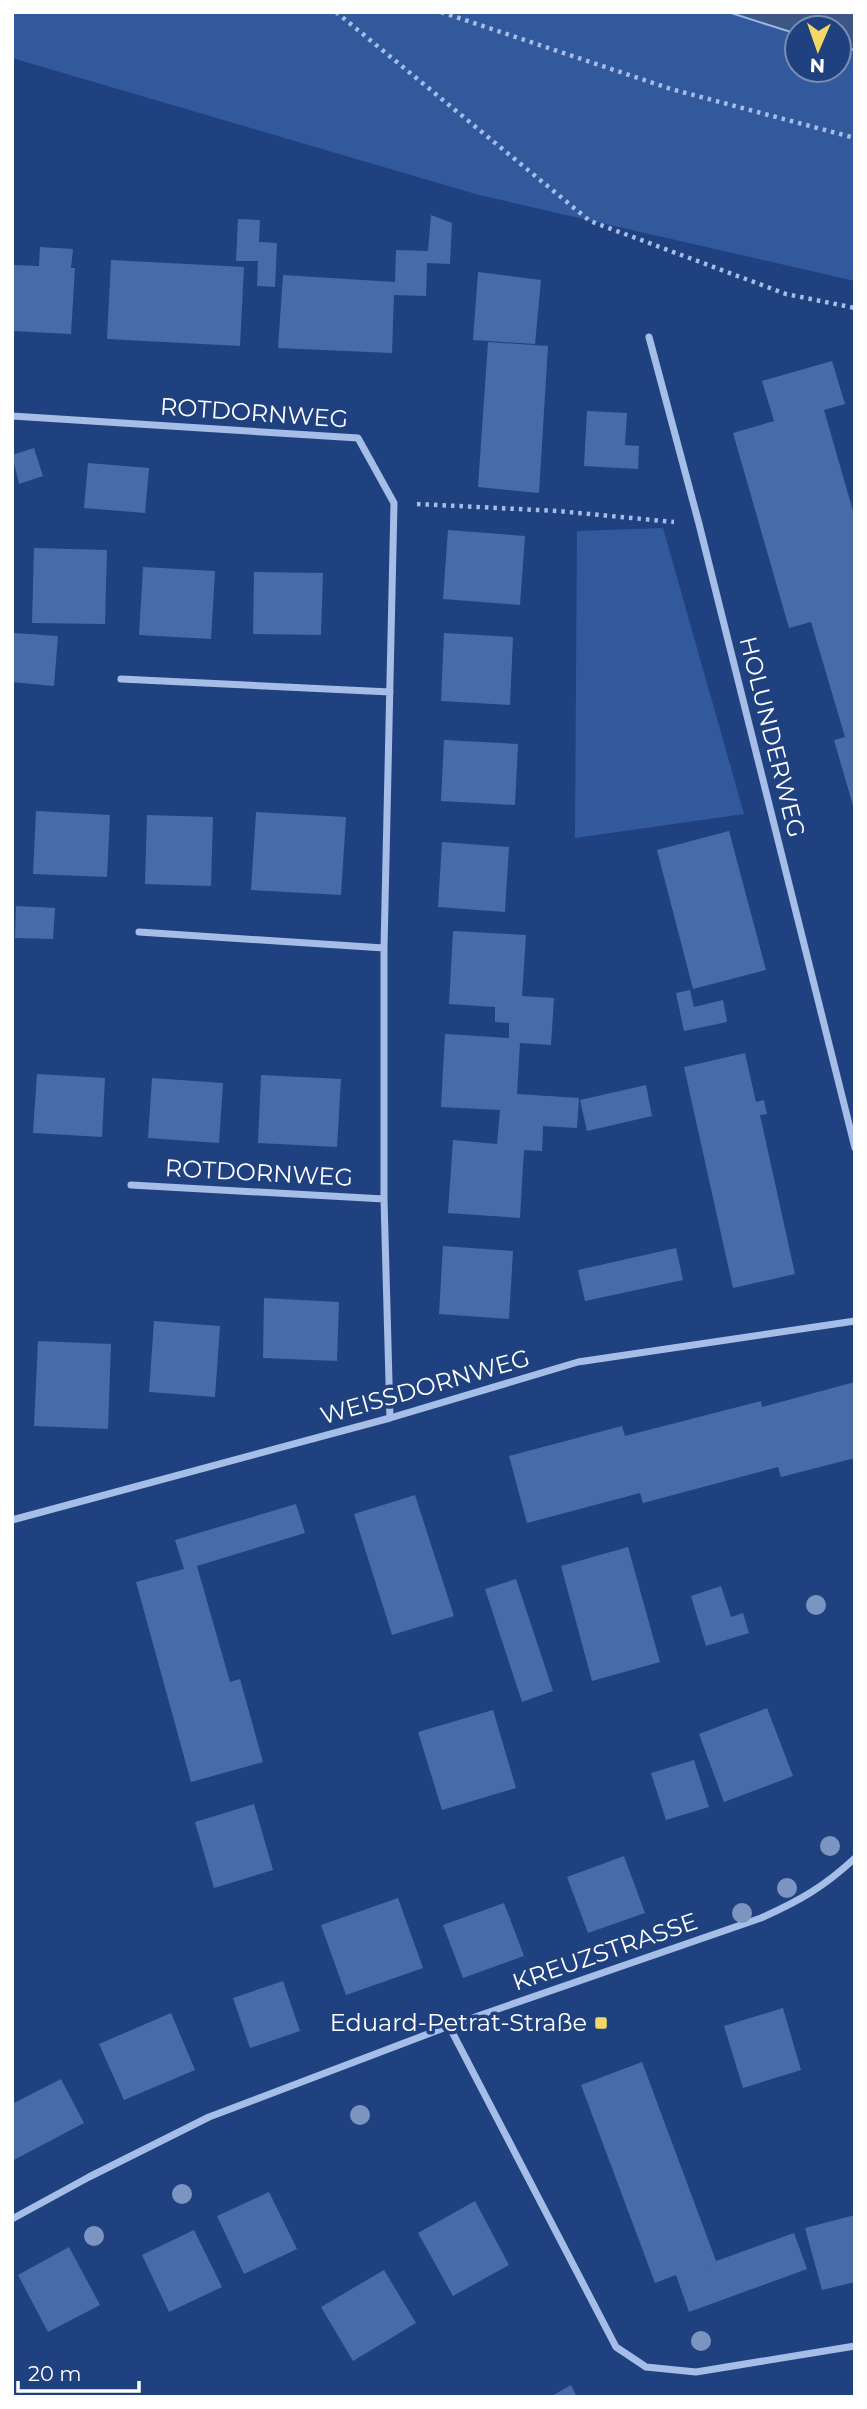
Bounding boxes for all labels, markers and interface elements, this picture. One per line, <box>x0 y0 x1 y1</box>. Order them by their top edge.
north arrow <box>783 14 853 84</box>
text: N <box>809 54 826 77</box>
street label: ROTDORNWEG <box>159 391 349 434</box>
street label: HOLUNDERWEG <box>733 633 811 840</box>
street label: ROTDORNWEG <box>164 1153 354 1192</box>
street label: WEISSDORNWEG <box>317 1343 533 1430</box>
street label: KREUZSTRASSE <box>509 1906 701 1997</box>
place label: Eduard-Petrat-Straße <box>330 2008 587 2037</box>
marker: Eduard-Petrat-Straße <box>593 2015 609 2031</box>
scale bar <box>18 2350 138 2394</box>
text: 20 m <box>28 2361 82 2386</box>

